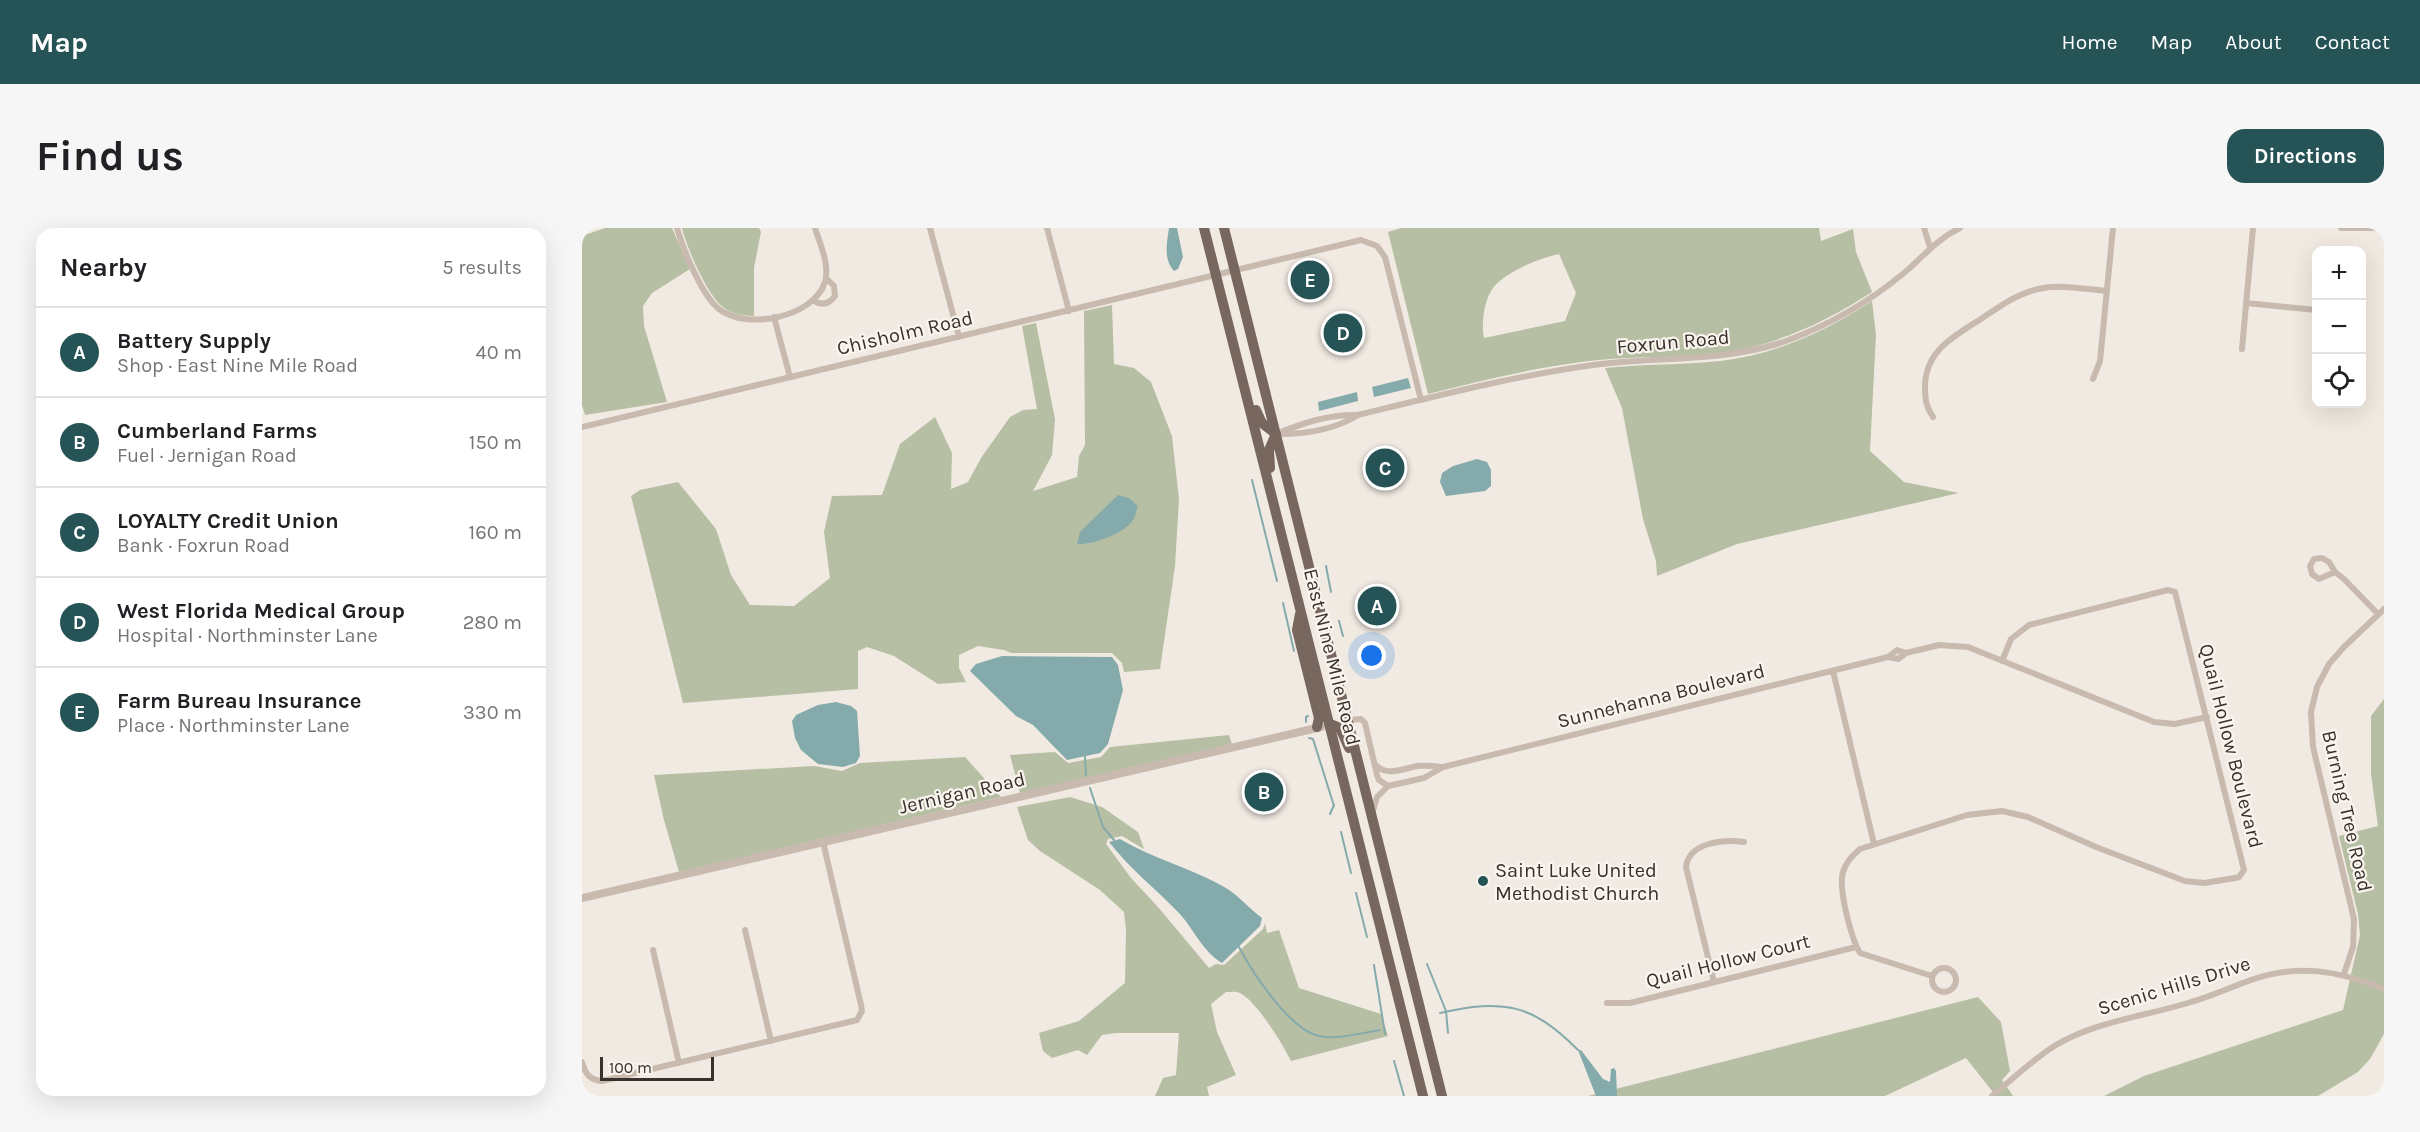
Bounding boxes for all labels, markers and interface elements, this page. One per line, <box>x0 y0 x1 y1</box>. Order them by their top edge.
text: Map <box>30 26 88 59</box>
text: Home <box>2062 30 2118 54</box>
text: Map <box>2151 30 2192 54</box>
text: About <box>2225 30 2282 54</box>
text: Contact <box>2315 30 2390 54</box>
button: Directions <box>2227 129 2384 183</box>
text: Find us <box>36 131 184 181</box>
map controls <box>2312 246 2366 408</box>
button: + <box>2312 246 2366 300</box>
text: Nearby <box>60 252 147 283</box>
text: 5 results <box>442 256 522 279</box>
pin: E <box>1290 257 1330 302</box>
button: − <box>2312 300 2366 354</box>
street label: Chisholm Road <box>835 306 975 360</box>
pin: D <box>1324 310 1362 356</box>
street label: Foxrun Road <box>1616 326 1730 358</box>
text: Battery Supply <box>117 328 271 354</box>
text: A <box>73 341 86 364</box>
text: 40 m <box>476 341 522 364</box>
text: Shop · East Nine Mile Road <box>117 354 358 377</box>
button: locate <box>2312 354 2366 408</box>
text: Cumberland Farms <box>117 418 317 444</box>
text: B <box>73 431 86 454</box>
text: 150 m <box>469 431 522 454</box>
text: Fuel · Jernigan Road <box>117 444 297 467</box>
pin: C <box>1366 446 1404 490</box>
text: LOYALTY Credit Union <box>117 508 339 534</box>
text: C <box>73 521 86 544</box>
text: 160 m <box>469 521 522 544</box>
text: Bank · Foxrun Road <box>117 534 290 557</box>
street label: East Nine Mile Road <box>1299 566 1365 748</box>
pin: A <box>1358 584 1396 628</box>
text: West Florida Medical Group <box>117 598 405 624</box>
text: D <box>73 611 86 634</box>
text: 280 m <box>463 611 522 634</box>
text: Hospital · Northminster Lane <box>117 624 378 647</box>
your location <box>1357 641 1386 670</box>
street label: Quail Hollow Boulevard <box>2194 642 2268 850</box>
street label: Sunnehanna Boulevard <box>1555 659 1767 733</box>
text: Farm Bureau Insurance <box>117 688 361 714</box>
text: E <box>74 701 85 724</box>
text: 330 m <box>463 701 522 724</box>
text: Place · Northminster Lane <box>117 714 350 737</box>
street label: Burning Tree Road <box>2317 728 2377 894</box>
street label: Jernigan Road <box>897 767 1027 819</box>
pin: B <box>1244 770 1284 814</box>
place label: Saint Luke United Methodist Church <box>1495 859 1659 905</box>
marker: Saint Luke United Methodist Church <box>1476 874 1490 888</box>
street label: Quail Hollow Court <box>1644 929 1813 993</box>
street label: Scenic Hills Drive <box>2095 952 2253 1020</box>
scale bar <box>600 1054 714 1082</box>
text: 100 m <box>609 1058 652 1077</box>

